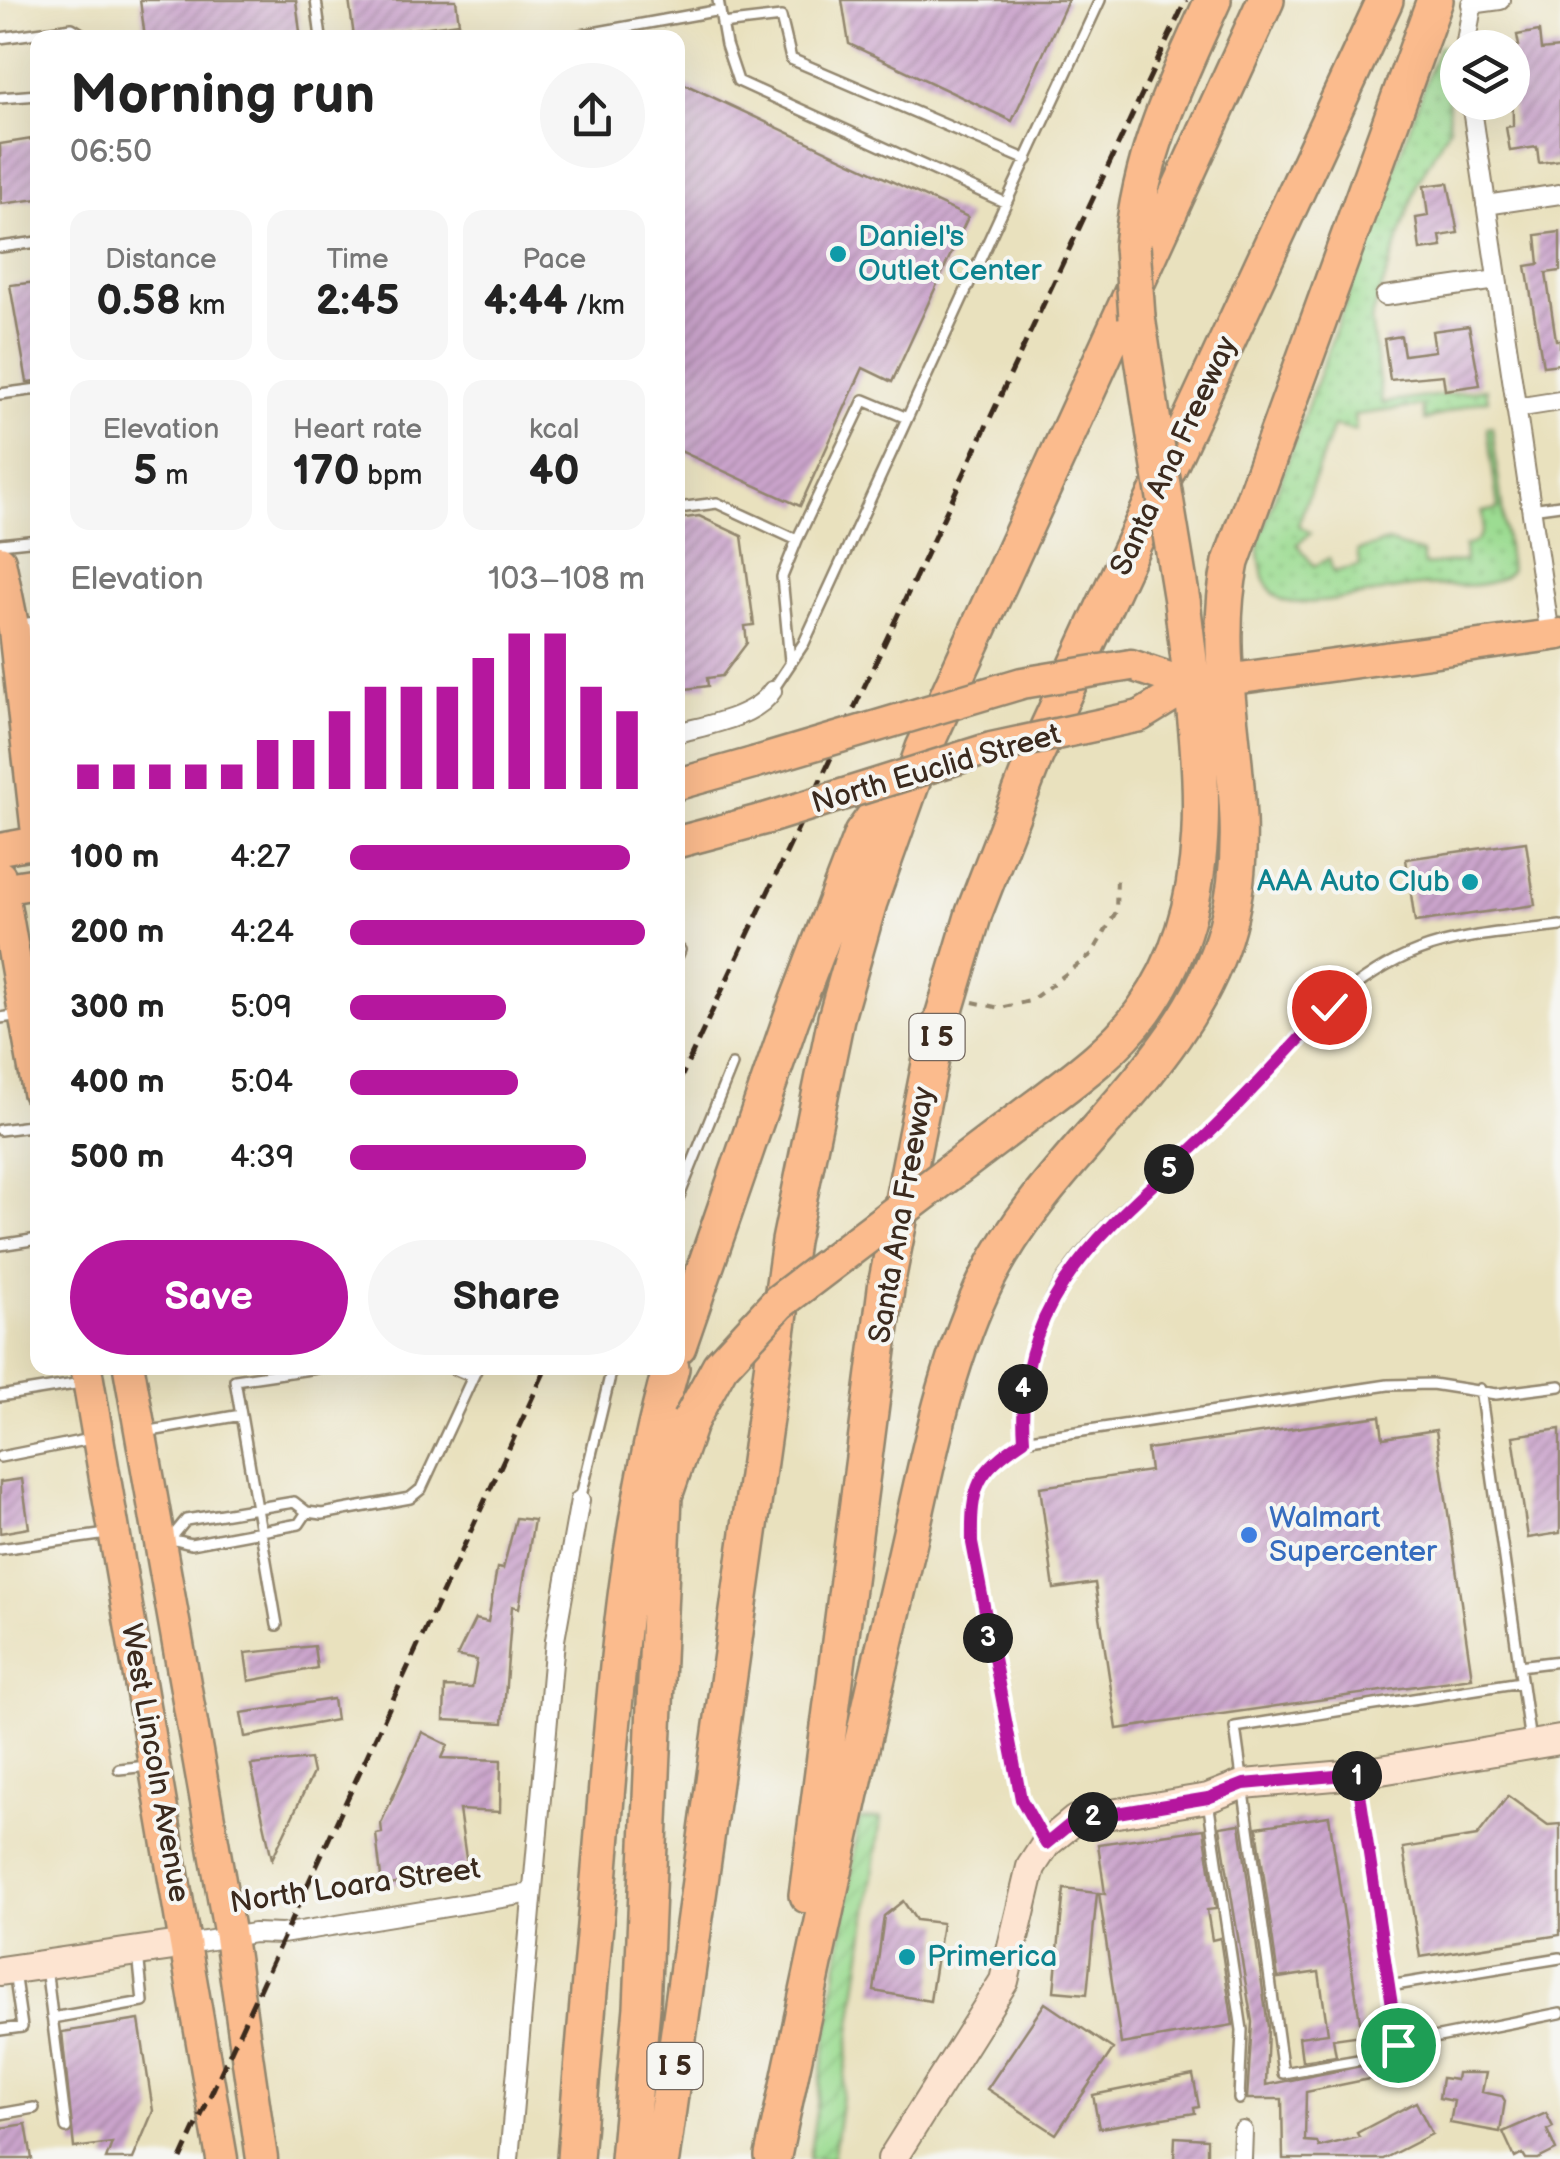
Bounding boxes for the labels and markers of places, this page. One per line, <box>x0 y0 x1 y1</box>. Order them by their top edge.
place label: Daniel's Outlet Center <box>858 219 1042 289</box>
marker: Daniel's Outlet Center <box>827 243 849 265</box>
place label: AAA Auto Club <box>1257 864 1450 900</box>
marker: AAA Auto Club <box>1459 871 1481 893</box>
pin <box>1287 965 1372 1050</box>
pin: 5 <box>1144 1144 1194 1194</box>
pin: 4 <box>998 1364 1048 1414</box>
place label: Walmart Supercenter <box>1269 1500 1438 1570</box>
marker: Walmart Supercenter <box>1238 1524 1260 1546</box>
pin: 3 <box>963 1613 1013 1663</box>
pin: 1 <box>1332 1751 1382 1801</box>
pin: 2 <box>1068 1792 1118 1842</box>
place label: Primerica <box>927 1939 1057 1975</box>
marker: Primerica <box>896 1946 918 1968</box>
pin <box>1356 2003 1441 2088</box>

